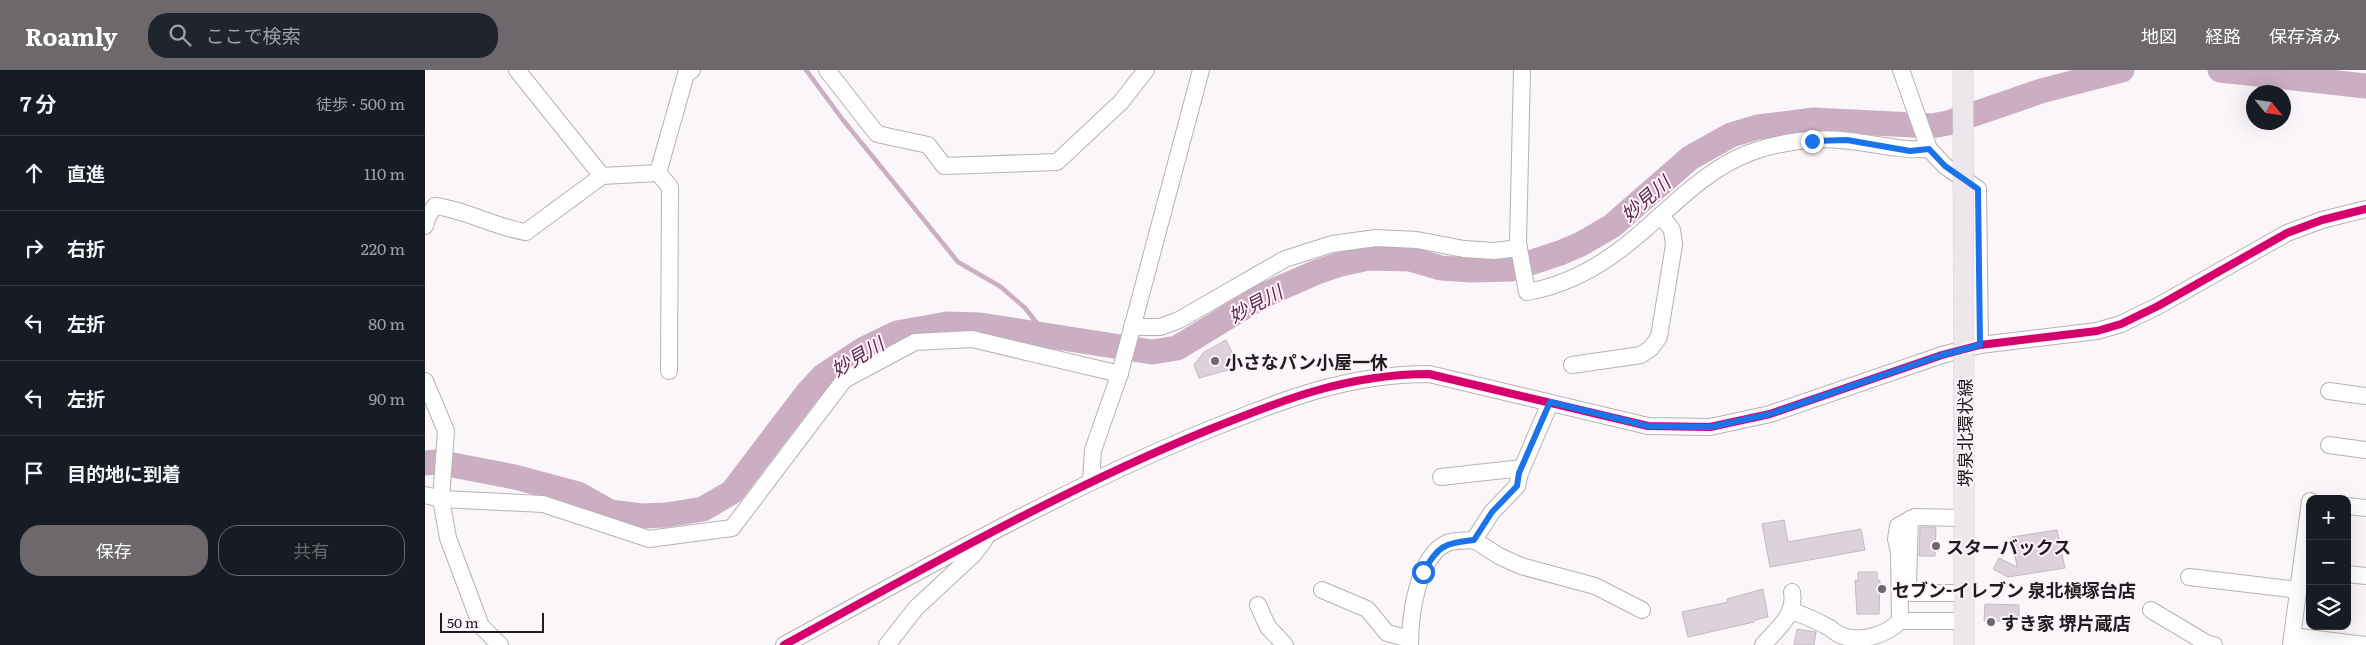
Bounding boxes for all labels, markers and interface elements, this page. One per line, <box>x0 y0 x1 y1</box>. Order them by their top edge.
search box <box>148 13 498 58</box>
text: Roamly <box>25 18 118 53</box>
icon: search <box>166 21 194 49</box>
text: ここで検索 <box>206 21 301 49</box>
text: 地図 <box>2141 22 2177 49</box>
text: 経路 <box>2205 22 2241 49</box>
text: 保存済み <box>2269 22 2341 49</box>
north arrow <box>2246 85 2291 130</box>
text: 7 分 <box>20 87 57 118</box>
text: 徒歩 · 500 m <box>316 91 405 115</box>
route end <box>1801 130 1824 153</box>
icon: ahead <box>20 159 48 187</box>
text: 直進 <box>67 159 105 187</box>
text: 110 m <box>364 161 405 185</box>
water label: 妙見川 <box>1614 167 1677 227</box>
icon: right <box>20 234 48 262</box>
text: 右折 <box>67 234 105 262</box>
text: 220 m <box>361 236 405 260</box>
water label: 妙見川 <box>1223 276 1288 329</box>
icon: left <box>20 309 48 337</box>
text: 左折 <box>67 309 105 337</box>
text: 80 m <box>368 311 405 335</box>
water label: 妙見川 <box>825 328 890 383</box>
place label: 小さなパン小屋一休 <box>1225 348 1388 375</box>
marker: 小さなパン小屋一休 <box>1209 355 1221 367</box>
street label: 堺泉北環状線 <box>1951 379 1978 487</box>
icon: left <box>20 384 48 412</box>
text: 左折 <box>67 384 105 412</box>
text: 90 m <box>369 386 405 410</box>
icon: arrive <box>20 459 48 487</box>
text: 目的地に到着 <box>67 459 181 487</box>
map controls <box>2306 495 2351 630</box>
button: + <box>2306 495 2351 540</box>
button: 保存 <box>20 525 208 576</box>
button: 共有 <box>218 525 405 576</box>
place label: スターバックス <box>1946 533 2071 560</box>
marker: スターバックス <box>1930 540 1942 552</box>
button: − <box>2306 540 2351 585</box>
route start <box>1412 561 1435 584</box>
place label: セブン-イレブン 泉北槇塚台店 <box>1892 576 2136 603</box>
marker: セブン-イレブン 泉北槇塚台店 <box>1876 583 1888 595</box>
button: layers <box>2306 585 2351 630</box>
place label: すき家 堺片蔵店 <box>2001 609 2131 636</box>
scale bar <box>440 610 544 633</box>
text: 50 m <box>447 612 479 632</box>
marker: すき家 堺片蔵店 <box>1985 616 1997 628</box>

